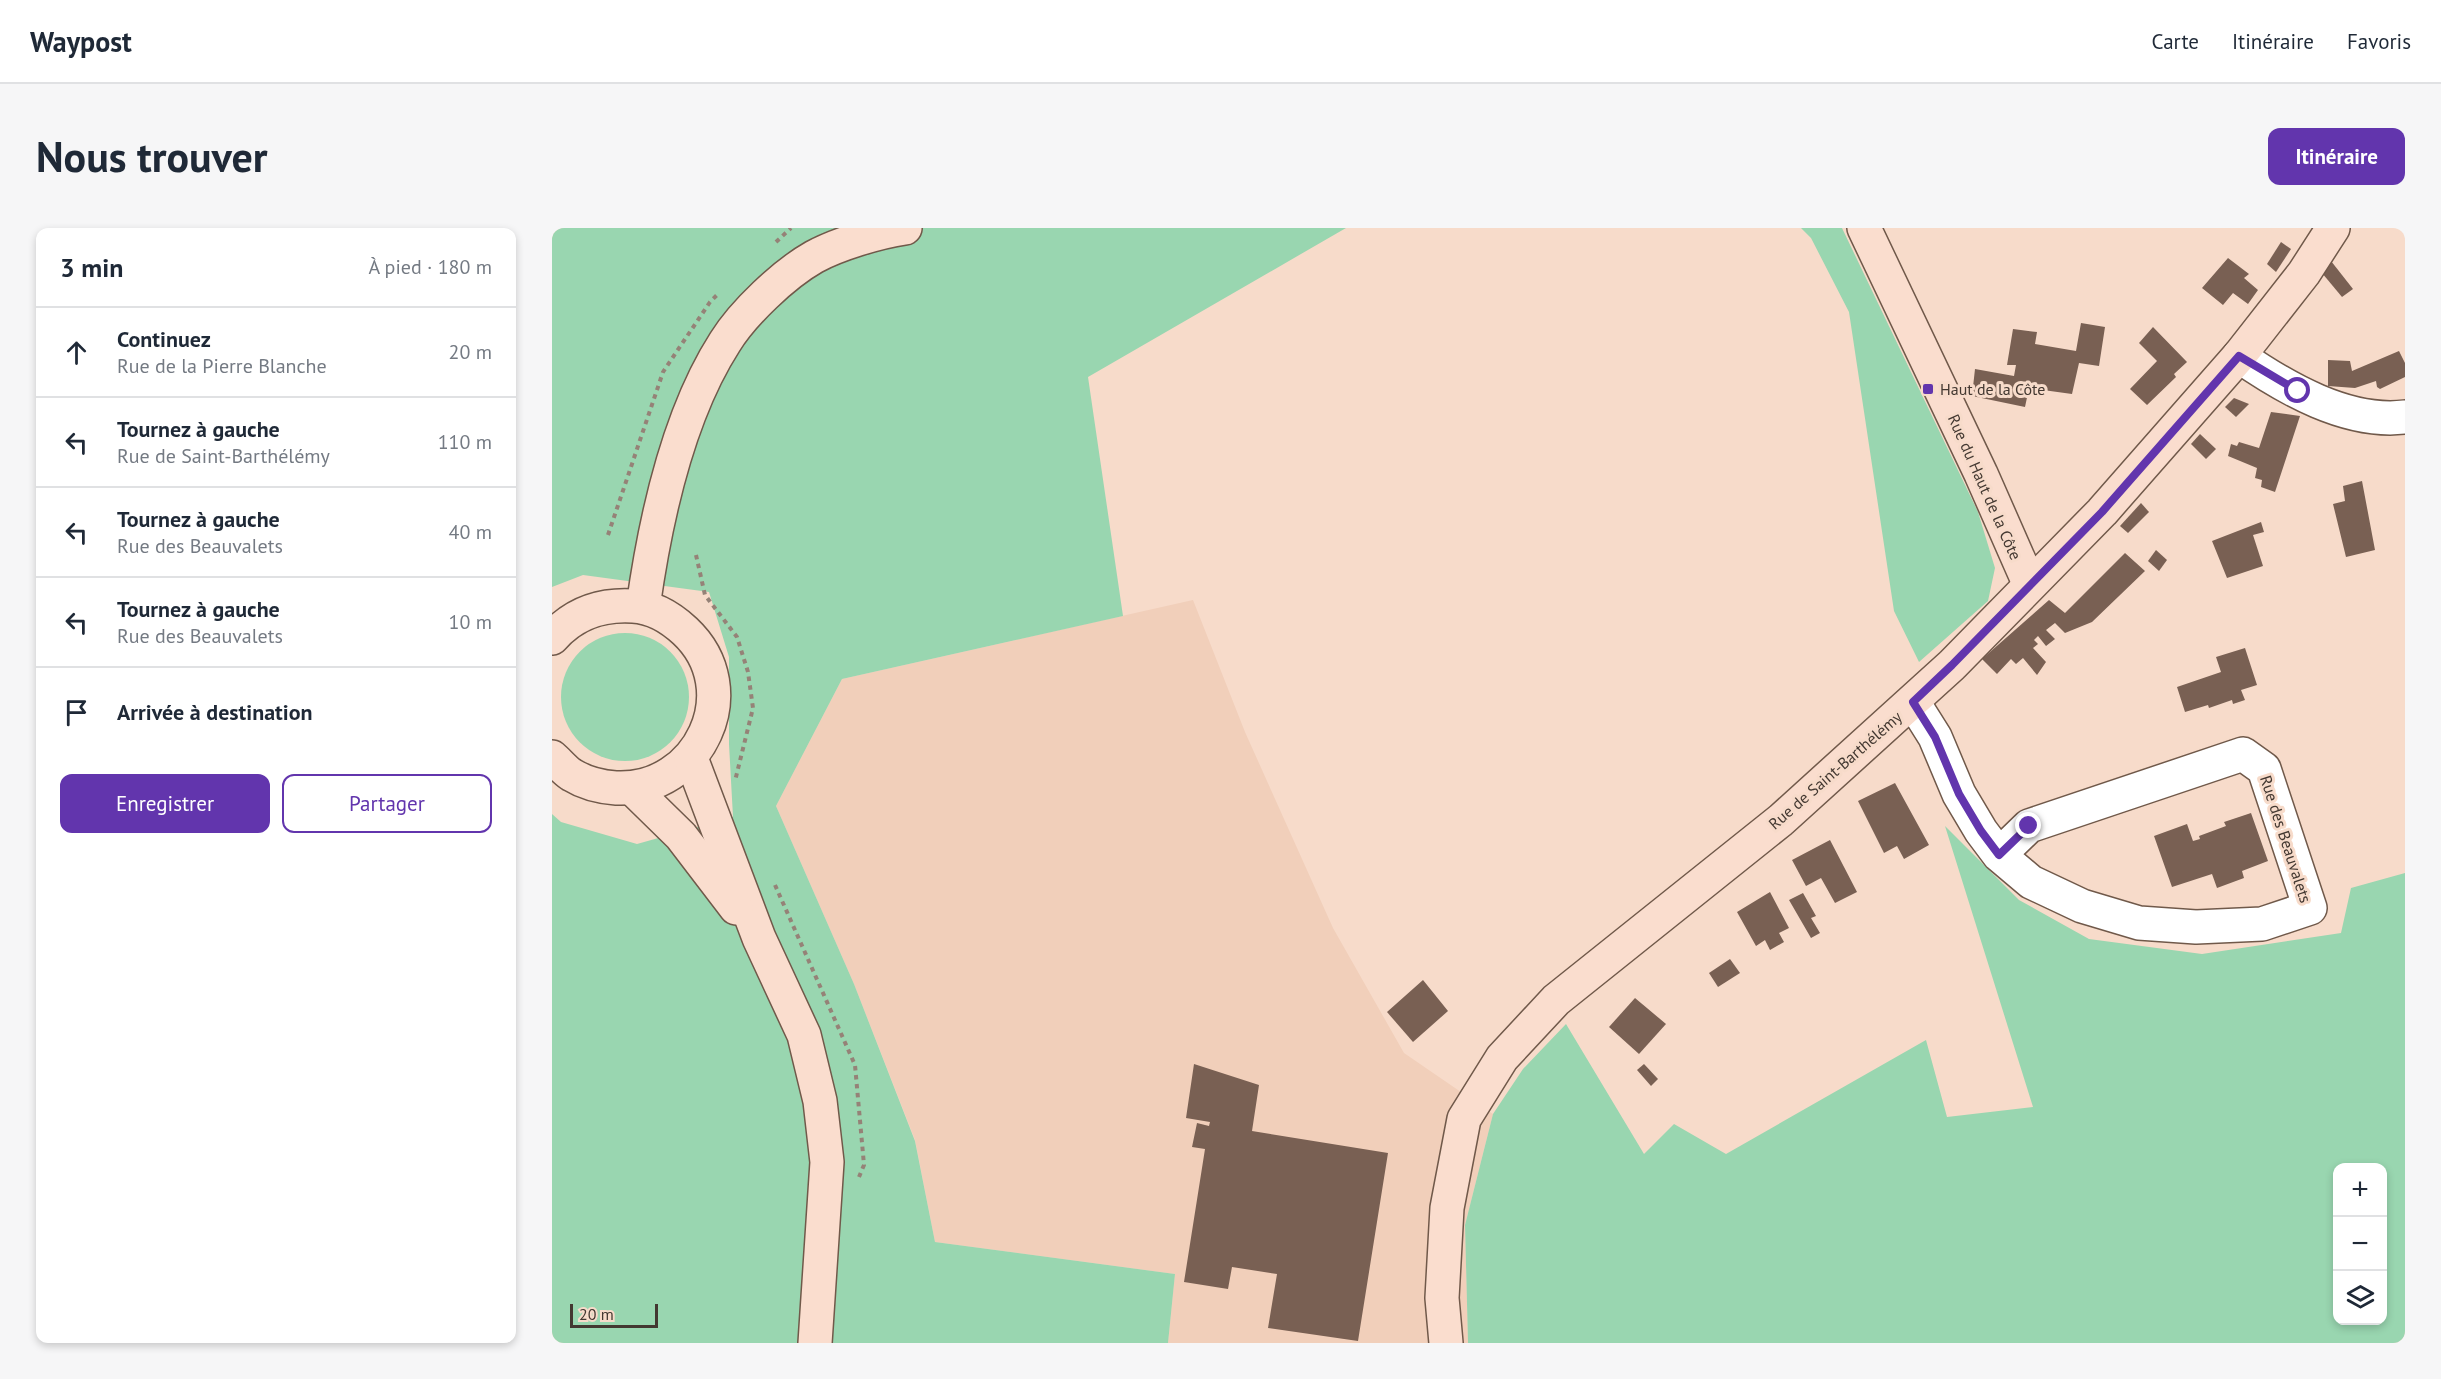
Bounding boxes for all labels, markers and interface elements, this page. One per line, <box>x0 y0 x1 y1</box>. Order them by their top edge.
text: Waypost <box>30 23 132 60</box>
text: Carte <box>2152 28 2199 55</box>
text: Itinéraire <box>2232 28 2314 55</box>
text: Favoris <box>2347 28 2411 55</box>
button: Itinéraire <box>2268 128 2405 185</box>
text: Nous trouver <box>36 129 267 184</box>
text: 3 min <box>60 251 123 284</box>
text: À pied · 180 m <box>368 254 492 280</box>
text: Continuez <box>117 325 211 353</box>
icon: ahead <box>60 336 93 369</box>
text: 20 m <box>449 339 492 365</box>
text: Rue de la Pierre Blanche <box>117 353 327 379</box>
route start <box>2284 377 2310 403</box>
place label: Haut de la Côte <box>1940 379 2045 399</box>
marker: Haut de la Côte <box>1921 382 1935 396</box>
street label: Rue du Haut de la Côte <box>1944 411 2026 563</box>
text: Tournez à gauche <box>117 415 280 443</box>
icon: left <box>60 426 93 459</box>
text: 110 m <box>438 429 492 455</box>
text: Rue de Saint-Barthélémy <box>117 443 330 469</box>
text: Tournez à gauche <box>117 505 280 533</box>
icon: left <box>60 516 93 549</box>
text: 40 m <box>449 519 492 545</box>
text: Rue des Beauvalets <box>117 533 283 559</box>
text: Tournez à gauche <box>117 595 280 623</box>
icon: left <box>60 606 93 639</box>
text: 10 m <box>449 609 492 635</box>
text: Rue des Beauvalets <box>117 623 283 649</box>
icon: arrive <box>60 696 93 729</box>
text: Arrivée à destination <box>117 698 313 726</box>
street label: Rue de Saint-Barthélémy <box>1764 706 1906 833</box>
street label: Rue des Beauvalets <box>2256 773 2316 905</box>
button: Enregistrer <box>60 774 270 833</box>
button: Partager <box>282 774 492 833</box>
route end <box>2015 812 2041 838</box>
map controls <box>2333 1163 2387 1325</box>
button: + <box>2333 1163 2387 1217</box>
button: − <box>2333 1217 2387 1271</box>
button: layers <box>2333 1271 2387 1325</box>
scale bar <box>570 1301 658 1328</box>
text: 20 m <box>579 1304 614 1324</box>

